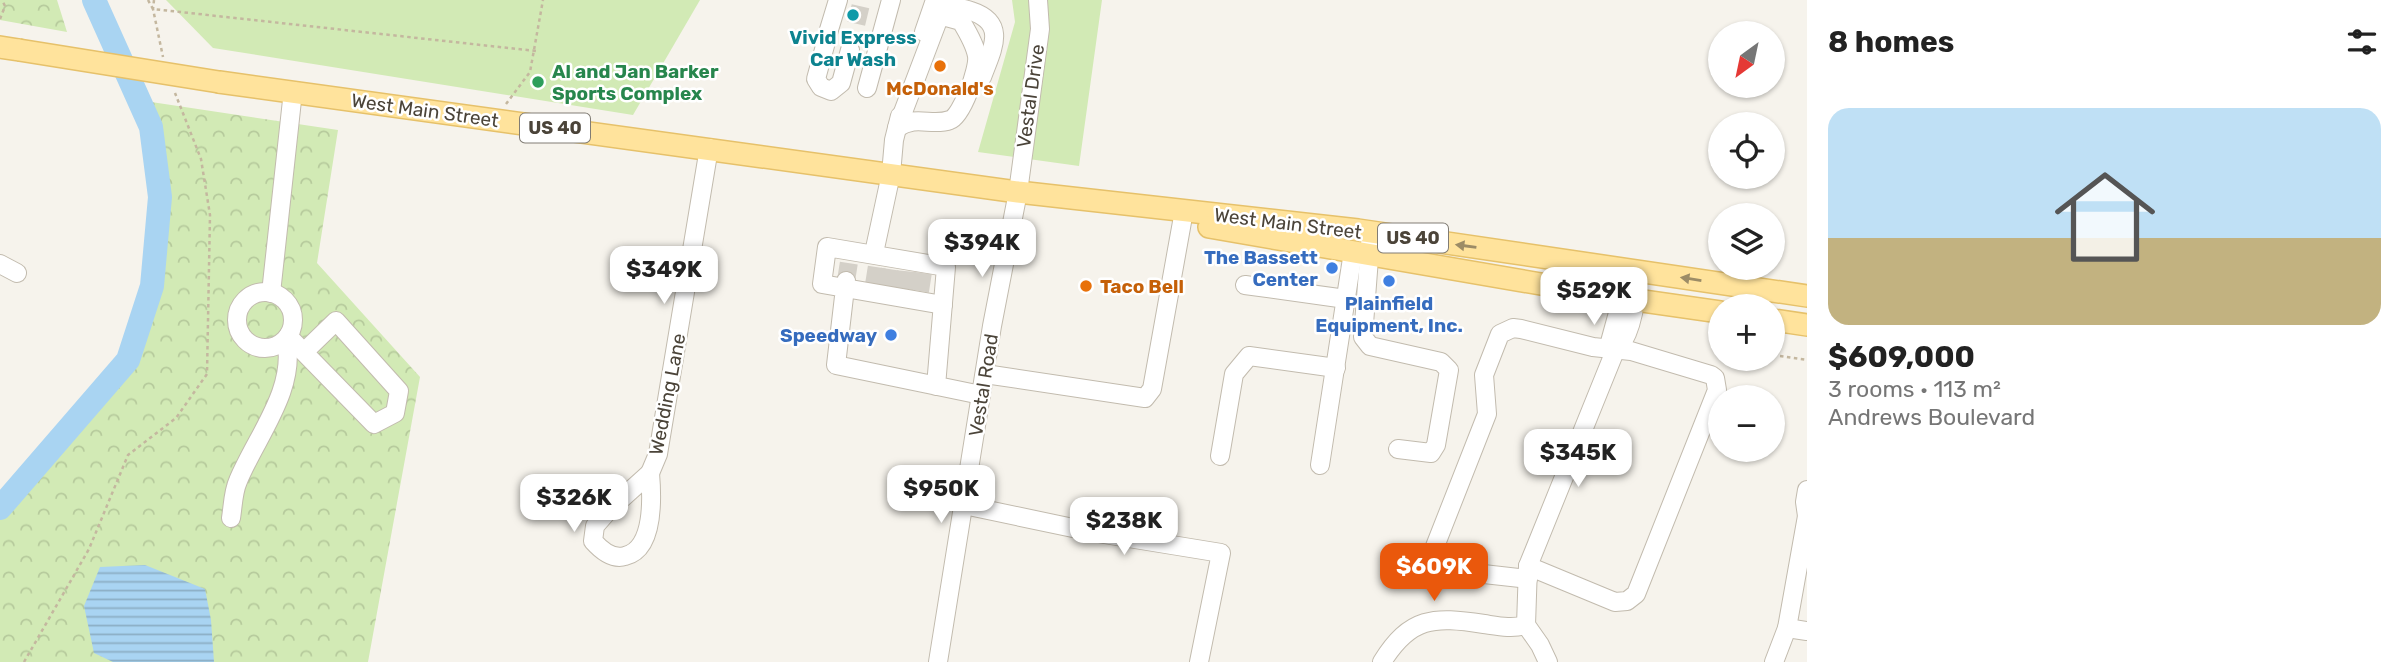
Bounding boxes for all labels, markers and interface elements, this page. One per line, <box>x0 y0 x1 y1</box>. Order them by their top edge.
marker: Vivid Express Car Wash <box>845 7 861 23</box>
north arrow <box>1708 21 1785 98</box>
map controls <box>1708 21 1785 462</box>
icon: filters <box>2343 23 2381 61</box>
text: 8 homes <box>1828 24 1954 60</box>
place label: Vivid Express Car Wash <box>789 26 917 71</box>
street label: Vestal Drive <box>1012 43 1049 150</box>
marker: McDonald's <box>932 58 948 74</box>
place label: Al and Jan Barker Sports Complex <box>552 60 719 105</box>
marker: Al and Jan Barker Sports Complex <box>530 74 546 90</box>
place label: McDonald's <box>886 77 994 100</box>
street label: West Main Street <box>350 89 501 132</box>
button: locate <box>1708 112 1785 189</box>
road number: US 40 <box>520 113 590 142</box>
icon: home <box>2042 154 2168 280</box>
street label: West Main Street <box>1213 203 1364 244</box>
button: layers <box>1708 203 1785 280</box>
pin: $394K <box>933 219 1031 279</box>
road number: US 40 <box>1378 224 1448 252</box>
text: $394K <box>944 228 1020 256</box>
one-way arrow <box>1455 240 1477 251</box>
pin: $349K <box>615 246 713 306</box>
place label: The Bassett Center <box>1204 246 1318 291</box>
text: $349K <box>626 255 702 283</box>
marker: The Bassett Center <box>1324 260 1340 276</box>
pin: $529K <box>1545 268 1643 327</box>
marker: Plainfield Equipment, Inc. <box>1381 273 1397 289</box>
one-way arrow <box>1680 273 1702 284</box>
place label: Taco Bell <box>1100 275 1184 298</box>
text: $529K <box>1556 276 1632 304</box>
marker: Taco Bell <box>1078 278 1094 294</box>
place label: Plainfield Equipment, Inc. <box>1315 292 1463 337</box>
button: + <box>1708 294 1785 371</box>
place label: Speedway <box>780 324 878 347</box>
marker: Speedway <box>883 327 899 343</box>
street label: Wedding Lane <box>644 331 691 457</box>
street label: Vestal Road <box>964 332 1003 438</box>
text: $609,000 <box>1828 339 1975 375</box>
text: 3 rooms · 113 m² <box>1828 375 2001 403</box>
button: − <box>1708 385 1785 462</box>
text: Andrews Boulevard <box>1828 403 2035 431</box>
pin: $345K <box>1529 430 1627 489</box>
text: $345K <box>1540 438 1616 466</box>
pin: $950K <box>892 466 990 525</box>
text: $950K <box>903 474 979 502</box>
pin: $326K <box>525 475 623 534</box>
text: $326K <box>536 483 612 511</box>
pin: $238K <box>1075 498 1173 557</box>
text: $238K <box>1086 506 1162 534</box>
pin: $609K <box>1385 544 1483 603</box>
text: $609K <box>1396 552 1472 580</box>

